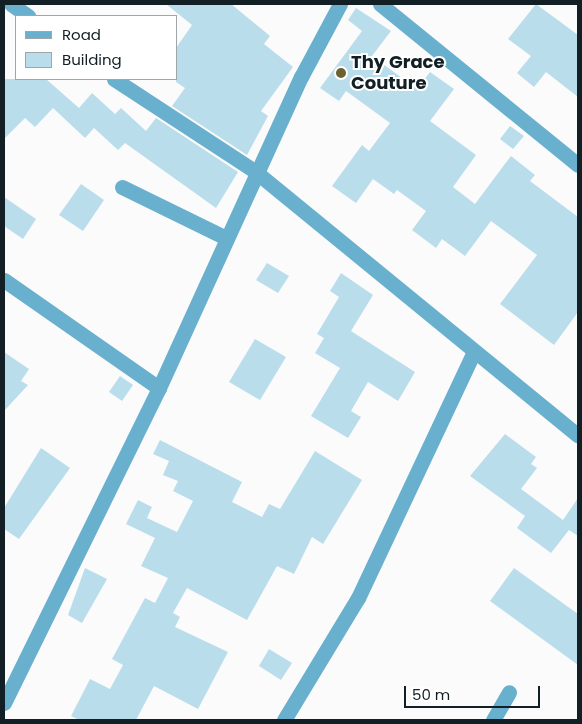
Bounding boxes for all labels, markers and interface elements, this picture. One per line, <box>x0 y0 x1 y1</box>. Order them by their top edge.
legend <box>15 15 178 80</box>
text: Road <box>62 24 101 45</box>
text: Building <box>62 49 122 70</box>
place label: Thy Grace Couture <box>351 52 445 94</box>
marker: Thy Grace Couture <box>335 67 347 79</box>
scale bar <box>407 676 543 708</box>
text: 50 m <box>412 684 450 705</box>

